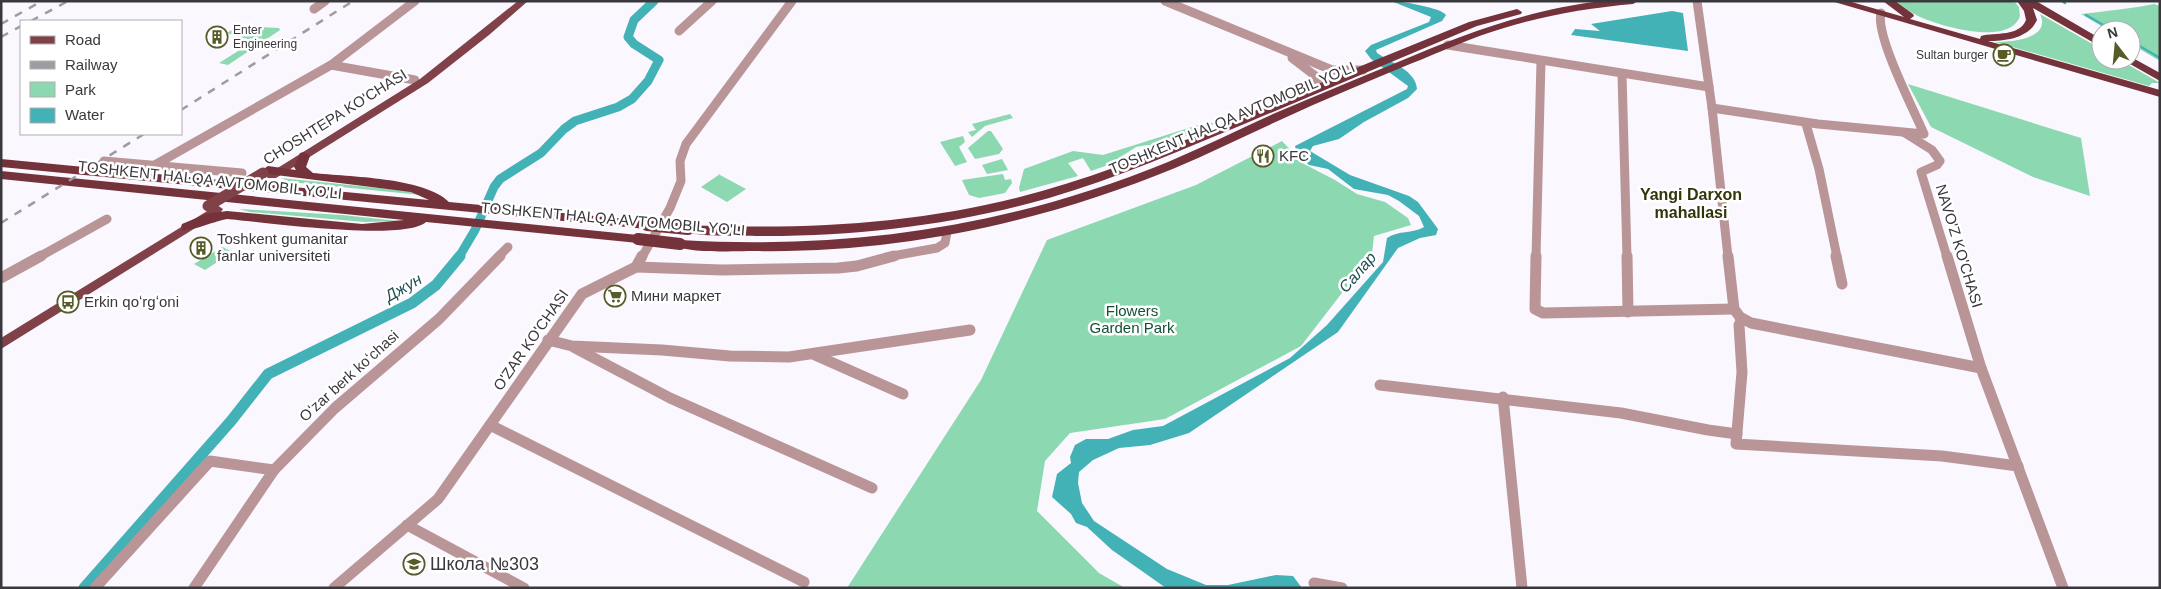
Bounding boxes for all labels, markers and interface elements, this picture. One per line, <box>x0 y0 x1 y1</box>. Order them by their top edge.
legend <box>20 20 182 135</box>
north arrow <box>2091 20 2141 70</box>
place label: Enter Engineering <box>233 23 297 51</box>
text: N <box>2105 23 2119 42</box>
building icon: Enter Engineering <box>205 25 229 49</box>
text: Road <box>65 31 101 48</box>
cafe icon: Sultan burger <box>1992 43 2016 67</box>
place label: Sultan burger <box>1916 48 1988 62</box>
text: Railway <box>65 56 118 73</box>
street label: TOSHKENT HALQA AVTOMOBIL YO'LI <box>1106 58 1357 177</box>
street label: CHOSHTEPA KO'CHASI <box>260 65 410 168</box>
text: Park <box>65 81 96 98</box>
text: Water <box>65 106 104 123</box>
restaurant icon: KFC <box>1251 144 1275 168</box>
place label: KFC <box>1279 147 1309 164</box>
street label: TOSHKENT HALQA AVTOMOBIL YO'LI <box>77 157 343 202</box>
street label: NAVO'Z KO'CHASI <box>1933 182 1986 310</box>
district label: Yangi Darxon mahallasi <box>1640 186 1742 221</box>
street label: TOSHKENT HALQA AVTOMOBIL YO'LI <box>480 198 746 239</box>
place label: Toshkent gumanitar fanlar universiteti <box>217 230 348 264</box>
building icon: Toshkent gumanitar fanlar universiteti <box>189 236 213 260</box>
water label: Салар <box>1335 249 1379 296</box>
water label: Джун <box>380 270 425 306</box>
supermarket icon: Мини маркет <box>603 284 627 308</box>
street label: O'ZAR KO'CHASI <box>489 286 572 393</box>
place label: Мини маркет <box>631 287 721 304</box>
bus stop icon: Erkin qoʻrgʻoni <box>56 290 80 314</box>
place label: Erkin qoʻrgʻoni <box>84 293 179 310</box>
park label: Flowers Garden Park <box>1089 302 1175 336</box>
street label: Oʻzar berk koʻchasi <box>296 327 402 425</box>
school or university icon: Школа №303 <box>402 552 426 576</box>
place label: Школа №303 <box>430 554 539 574</box>

